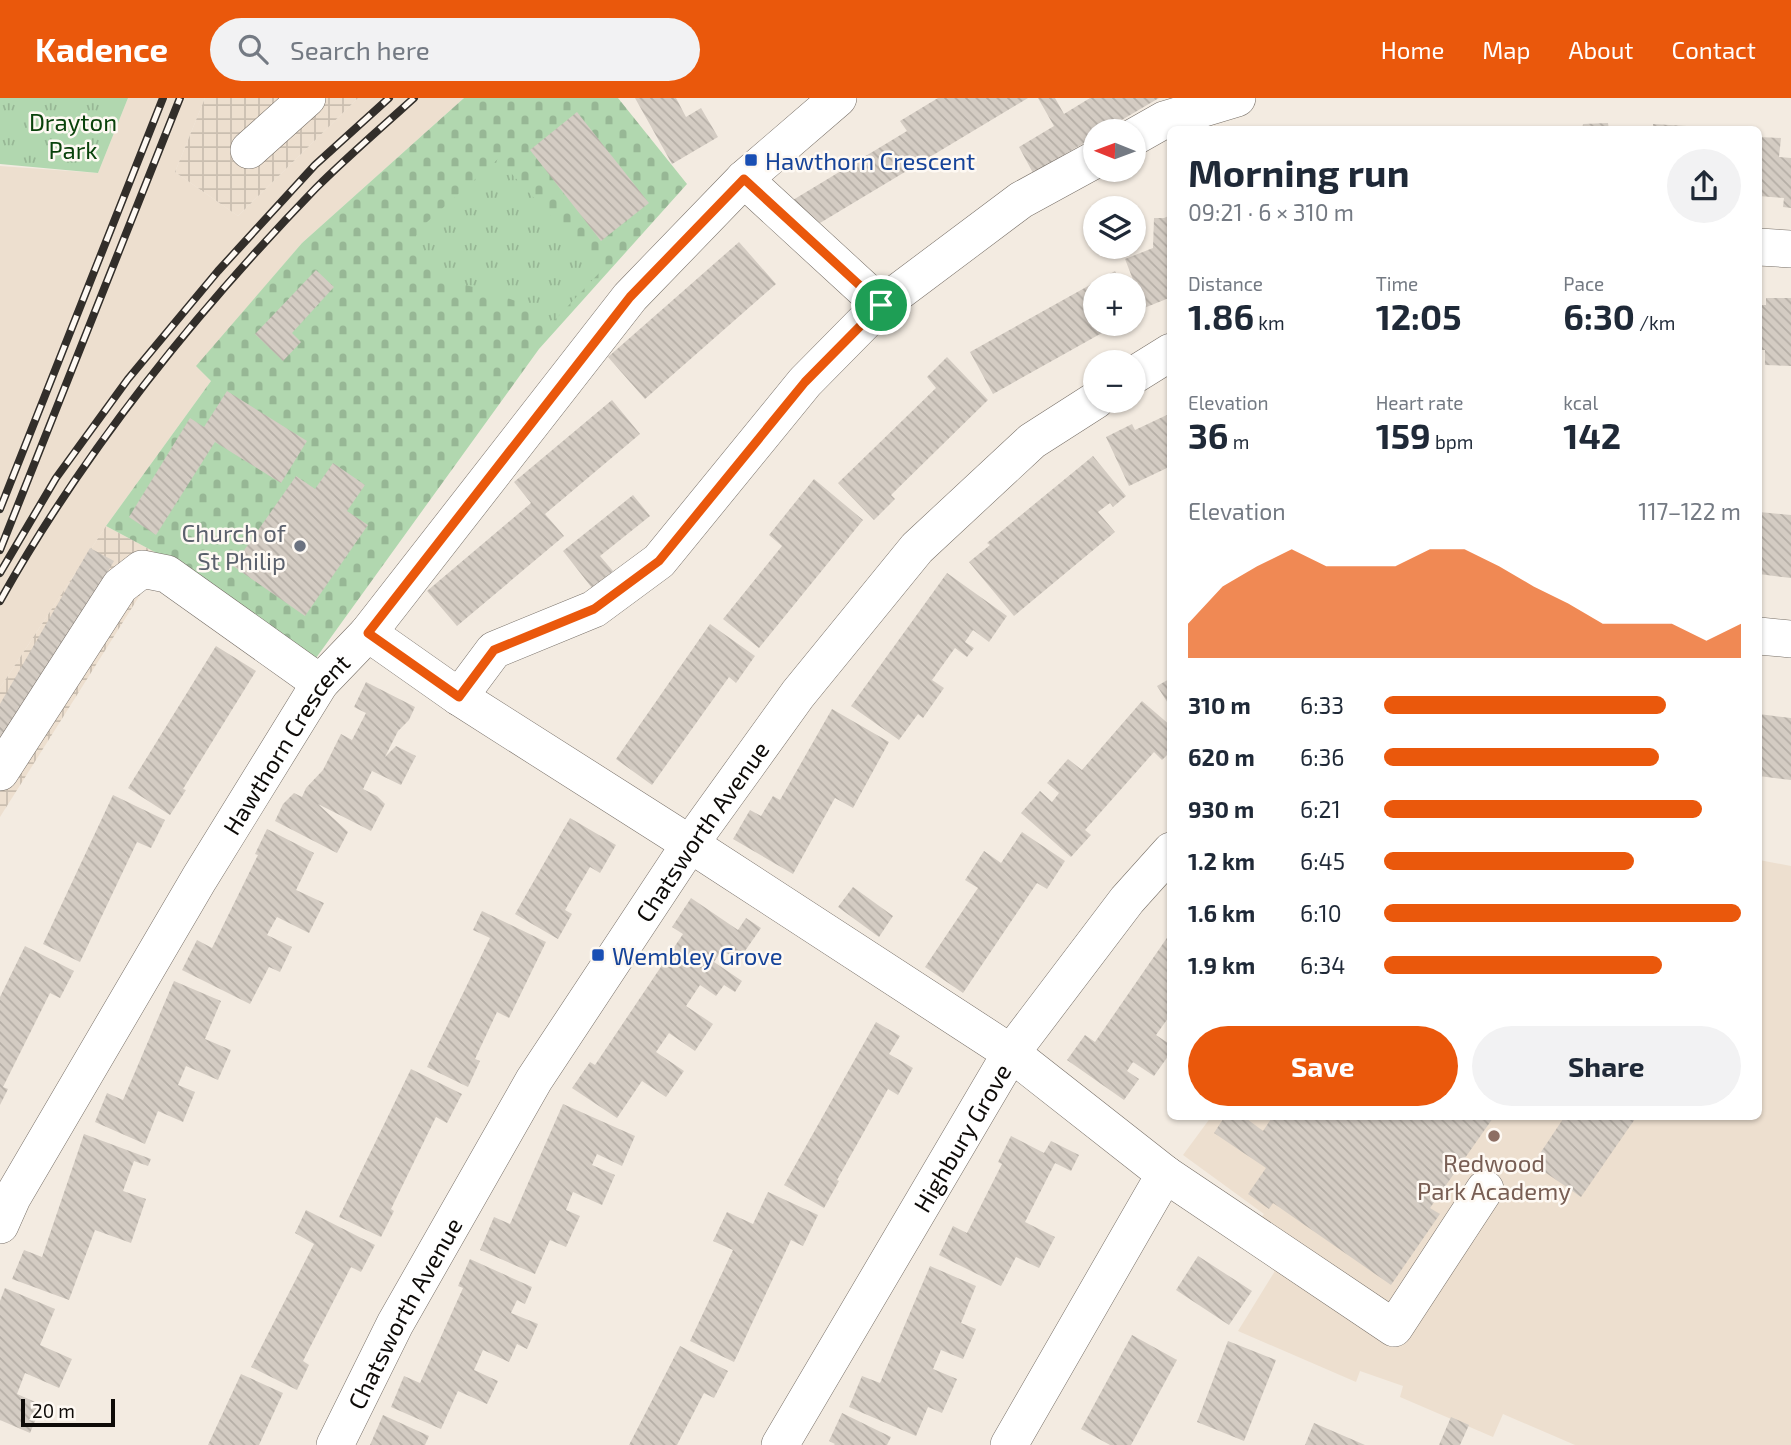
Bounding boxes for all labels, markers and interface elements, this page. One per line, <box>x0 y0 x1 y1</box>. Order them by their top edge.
search box <box>210 18 700 81</box>
text: Kadence <box>35 29 168 69</box>
icon: search <box>234 30 272 68</box>
text: Search here <box>290 34 430 65</box>
text: Home <box>1381 35 1444 64</box>
text: Map <box>1482 35 1530 64</box>
text: About <box>1568 35 1634 64</box>
text: Contact <box>1672 35 1756 64</box>
park label: Drayton Park <box>29 107 117 164</box>
north arrow <box>1083 119 1146 182</box>
map controls <box>1083 119 1146 413</box>
place label: Hawthorn Crescent <box>765 146 975 175</box>
text: Morning run <box>1188 149 1409 195</box>
button: share <box>1667 149 1741 223</box>
marker: Hawthorn Crescent <box>743 152 759 168</box>
button: layers <box>1083 196 1146 259</box>
text: 09:21 · 6 × 310 m <box>1188 198 1354 226</box>
text: Distance <box>1188 272 1263 295</box>
text: Time <box>1376 272 1418 295</box>
text: Pace <box>1563 272 1604 295</box>
button: + <box>1083 273 1146 336</box>
pin <box>851 275 911 335</box>
icon: arrive <box>862 286 900 324</box>
text: 1.86 <box>1188 295 1254 337</box>
text: 12:05 <box>1376 295 1462 337</box>
text: 6:30 <box>1563 295 1635 337</box>
text: km <box>1254 311 1285 334</box>
text: /km <box>1635 311 1675 334</box>
button: − <box>1083 350 1146 413</box>
text: Elevation <box>1188 391 1269 414</box>
text: Heart rate <box>1376 391 1464 414</box>
text: kcal <box>1563 391 1598 414</box>
text: 36 <box>1188 414 1229 456</box>
text: 159 <box>1376 414 1431 456</box>
text: 142 <box>1563 414 1621 456</box>
text: m <box>1229 430 1249 453</box>
text: bpm <box>1431 430 1473 453</box>
text: Elevation <box>1188 497 1286 525</box>
text: 117–122 m <box>1638 497 1741 525</box>
place label: Church of St Philip <box>182 518 287 575</box>
marker: Church of St Philip <box>292 538 308 554</box>
street label: Hawthorn Crescent <box>216 647 355 839</box>
text: 310 m <box>1188 691 1251 719</box>
text: 6:33 <box>1300 691 1344 719</box>
street label: Chatsworth Avenue <box>629 735 774 927</box>
text: 620 m <box>1188 743 1255 771</box>
text: 6:36 <box>1300 743 1345 771</box>
text: 930 m <box>1188 795 1254 823</box>
text: 6:21 <box>1300 795 1341 823</box>
text: 1.2 km <box>1188 847 1255 875</box>
text: 6:45 <box>1300 847 1345 875</box>
text: 1.6 km <box>1188 899 1255 927</box>
text: 6:10 <box>1300 899 1342 927</box>
place label: Wembley Grove <box>612 941 783 970</box>
marker: Wembley Grove <box>590 947 606 963</box>
text: 1.9 km <box>1188 951 1255 979</box>
text: 6:34 <box>1300 951 1346 979</box>
button: Save <box>1188 1026 1458 1106</box>
button: Share <box>1472 1026 1741 1106</box>
street label: Highbury Grove <box>906 1058 1016 1217</box>
marker: Redwood Park Academy <box>1486 1128 1502 1144</box>
place label: Redwood Park Academy <box>1417 1148 1571 1205</box>
street label: Chatsworth Avenue <box>341 1212 467 1414</box>
scale bar <box>21 1396 116 1428</box>
text: 20 m <box>32 1399 75 1422</box>

